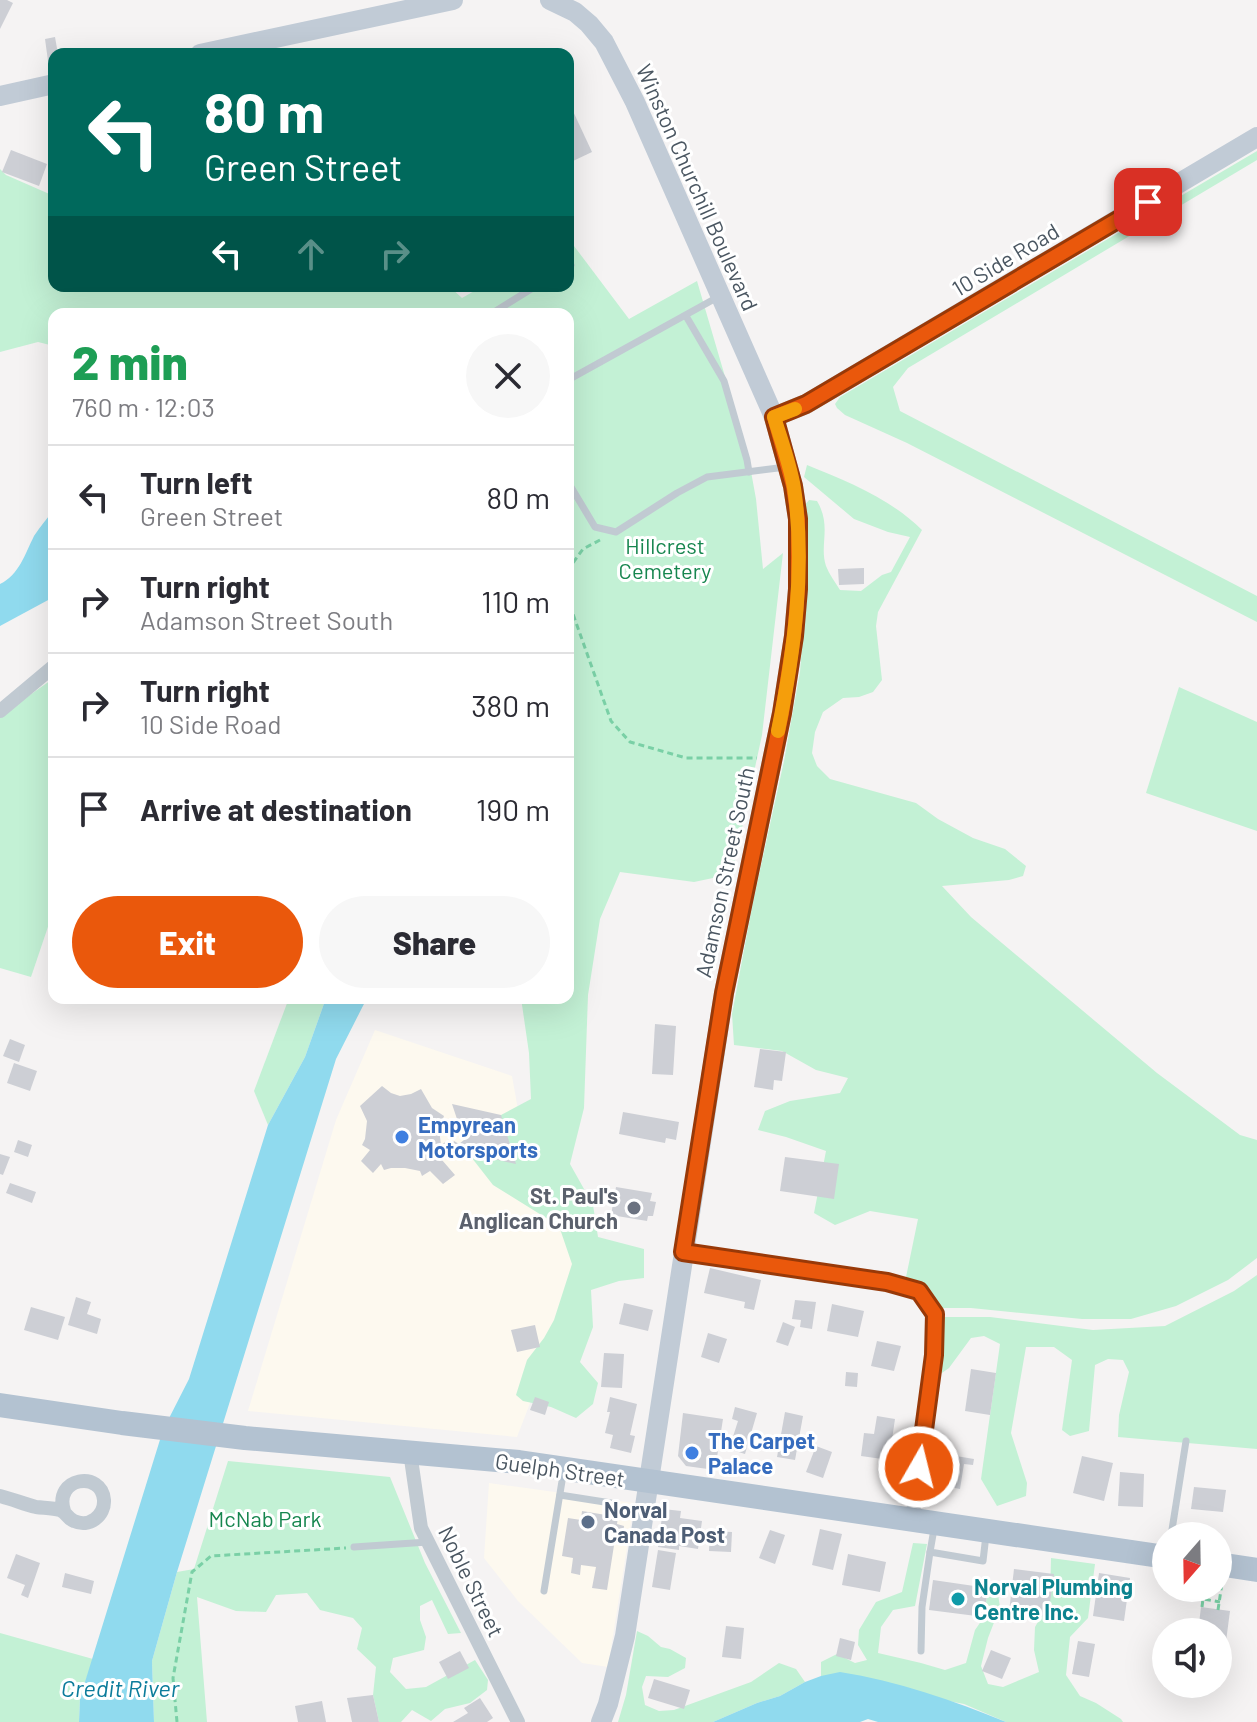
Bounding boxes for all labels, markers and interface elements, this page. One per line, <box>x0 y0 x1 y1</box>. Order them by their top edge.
street label: Winston Churchill Boulevard <box>632 60 764 314</box>
text: 80 m <box>204 77 324 144</box>
icon: left <box>72 80 176 184</box>
text: Green Street <box>204 145 402 188</box>
pin <box>1114 168 1182 236</box>
icon: arrive <box>1126 180 1170 224</box>
street label: 10 Side Road <box>947 217 1063 301</box>
icon: left <box>205 232 249 276</box>
icon: ahead <box>289 232 333 276</box>
icon: right <box>373 232 417 276</box>
text: 2 min <box>72 332 188 390</box>
button: close <box>466 334 550 418</box>
text: 760 m · 12:03 <box>72 391 215 422</box>
text: Turn left <box>140 464 253 500</box>
icon: left <box>72 475 116 519</box>
text: 80 m <box>487 479 550 515</box>
text: Green Street <box>140 500 283 531</box>
park label: Hillcrest Cemetery <box>619 532 711 583</box>
text: Turn right <box>140 568 270 604</box>
icon: right <box>72 579 116 623</box>
text: 110 m <box>481 583 550 619</box>
text: Adamson Street South <box>140 604 393 635</box>
text: Turn right <box>140 672 270 708</box>
icon: right <box>72 683 116 727</box>
text: 380 m <box>471 687 550 723</box>
text: 10 Side Road <box>140 708 282 739</box>
street label: Adamson Street South <box>689 764 759 980</box>
icon: arrive <box>72 787 116 831</box>
text: Arrive at destination <box>140 791 412 827</box>
text: 190 m <box>476 791 550 827</box>
button: Exit <box>72 896 303 988</box>
button: Share <box>319 896 550 988</box>
place label: Empyrean Motorsports <box>418 1111 538 1162</box>
marker: Empyrean Motorsports <box>393 1128 411 1146</box>
place label: St. Paul's Anglican Church <box>459 1182 618 1233</box>
marker: St. Paul's Anglican Church <box>625 1199 643 1217</box>
position arrow <box>877 1425 961 1509</box>
place label: The Carpet Palace <box>708 1427 815 1478</box>
marker: The Carpet Palace <box>683 1444 701 1462</box>
street label: Guelph Street <box>494 1447 626 1491</box>
place label: Norval Canada Post <box>604 1496 725 1547</box>
park label: McNab Park <box>209 1505 321 1531</box>
marker: Norval Canada Post <box>579 1513 597 1531</box>
street label: Noble Street <box>434 1521 510 1641</box>
north arrow <box>1152 1522 1232 1602</box>
map controls <box>1152 1522 1232 1698</box>
place label: Norval Plumbing Centre Inc. <box>974 1573 1133 1624</box>
marker: Norval Plumbing Centre Inc. <box>949 1590 967 1608</box>
button: sound <box>1152 1618 1232 1698</box>
water label: Credit River <box>61 1673 181 1702</box>

